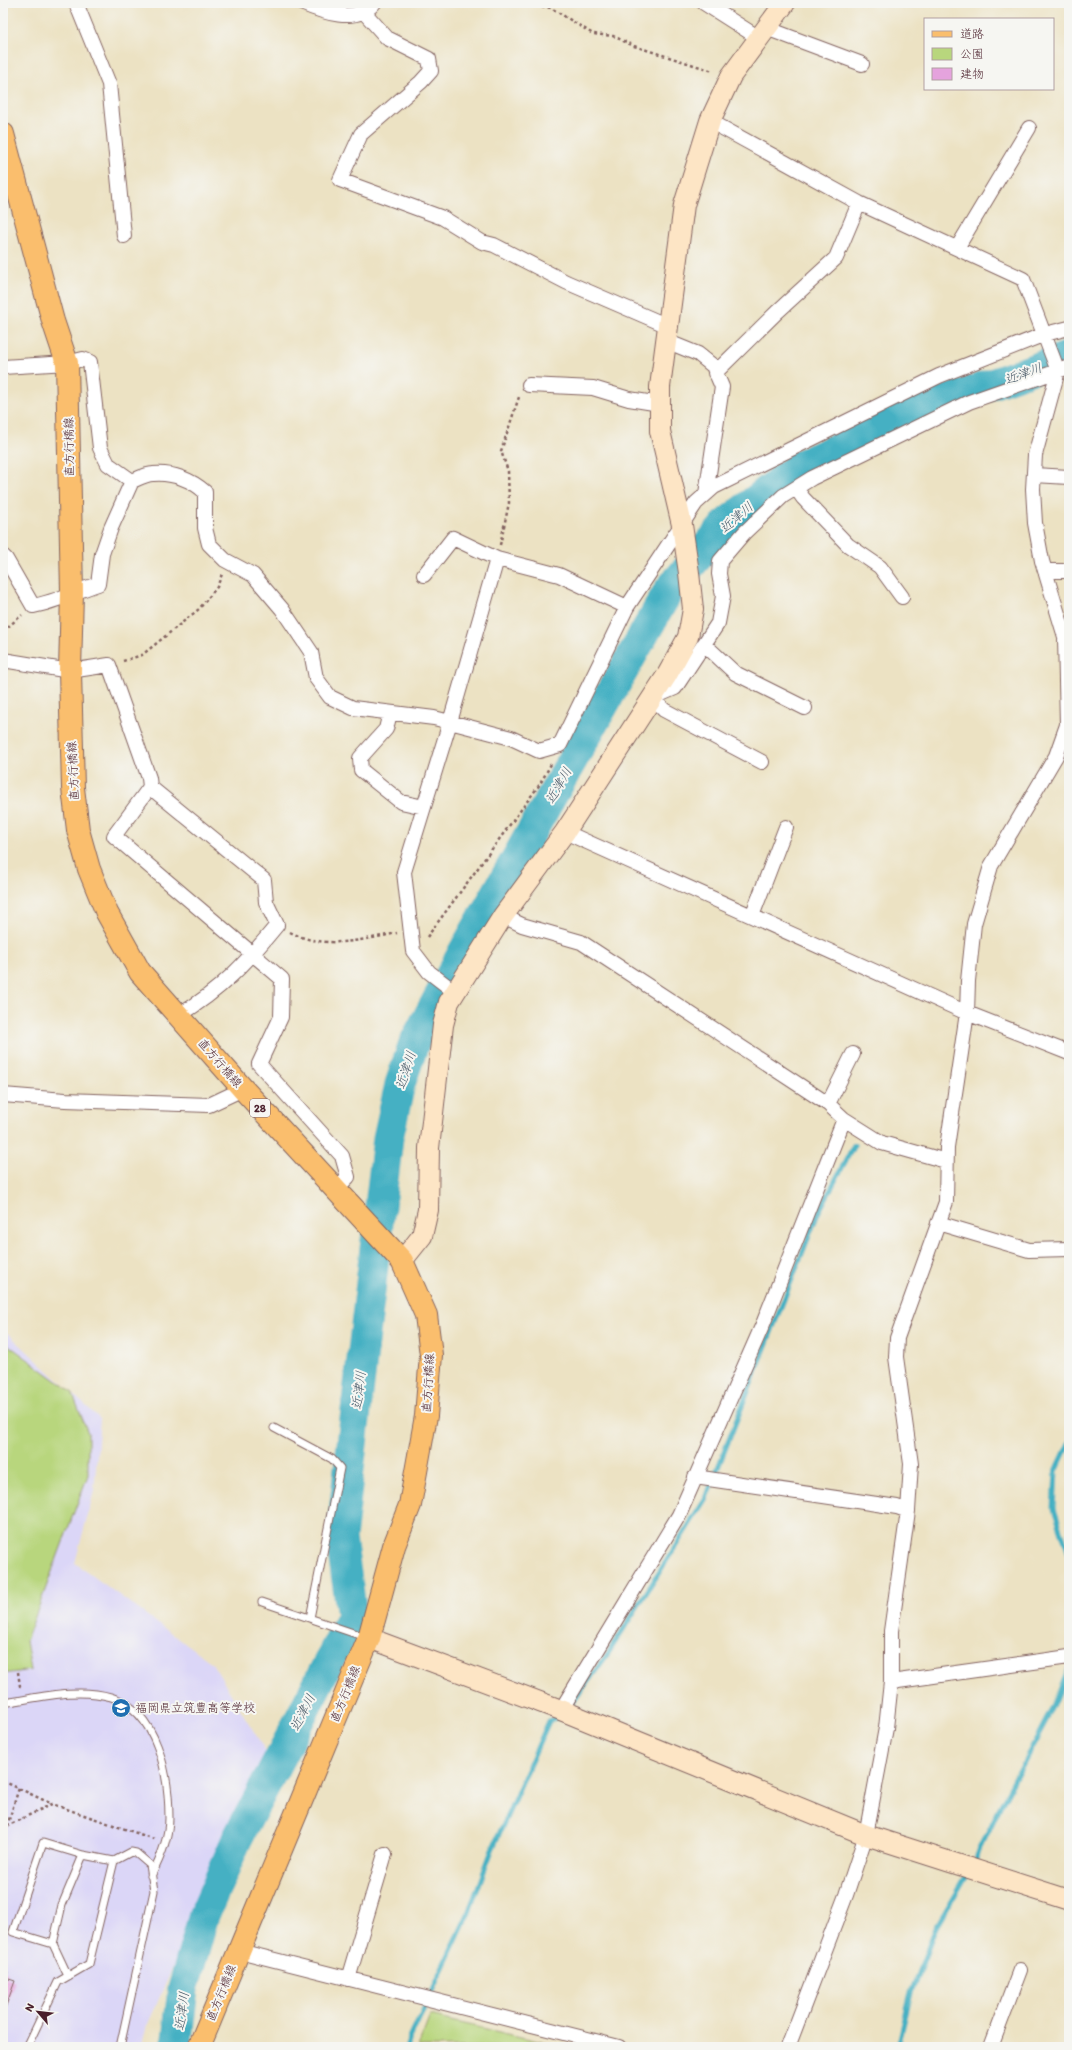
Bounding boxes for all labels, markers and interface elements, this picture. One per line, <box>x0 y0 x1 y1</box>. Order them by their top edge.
legend <box>924 18 1054 90</box>
text: 道路 <box>960 27 984 41</box>
text: 公園 <box>960 47 984 61</box>
text: 建物 <box>960 67 984 81</box>
water label: 近津川 <box>1002 360 1044 387</box>
street label: 直方行橋線 <box>61 417 77 477</box>
water label: 近津川 <box>717 499 756 536</box>
street label: 直方行橋線 <box>64 741 82 801</box>
water label: 近津川 <box>542 765 575 806</box>
street label: 直方行橋線 <box>195 1036 245 1090</box>
water label: 近津川 <box>392 1049 419 1091</box>
road number: 28 <box>250 1099 270 1117</box>
street label: 直方行橋線 <box>419 1353 437 1413</box>
water label: 近津川 <box>349 1370 368 1410</box>
street label: 直方行橋線 <box>327 1664 363 1724</box>
water label: 近津川 <box>287 1691 318 1733</box>
school or university icon: 福岡県立筑豊高等学校 <box>110 1697 132 1719</box>
place label: 福岡県立筑豊高等学校 <box>135 1701 255 1715</box>
street label: 直方行橋線 <box>203 1963 239 2023</box>
water label: 近津川 <box>171 1991 192 2031</box>
north arrow <box>18 1992 58 2032</box>
text: N <box>22 2001 37 2014</box>

